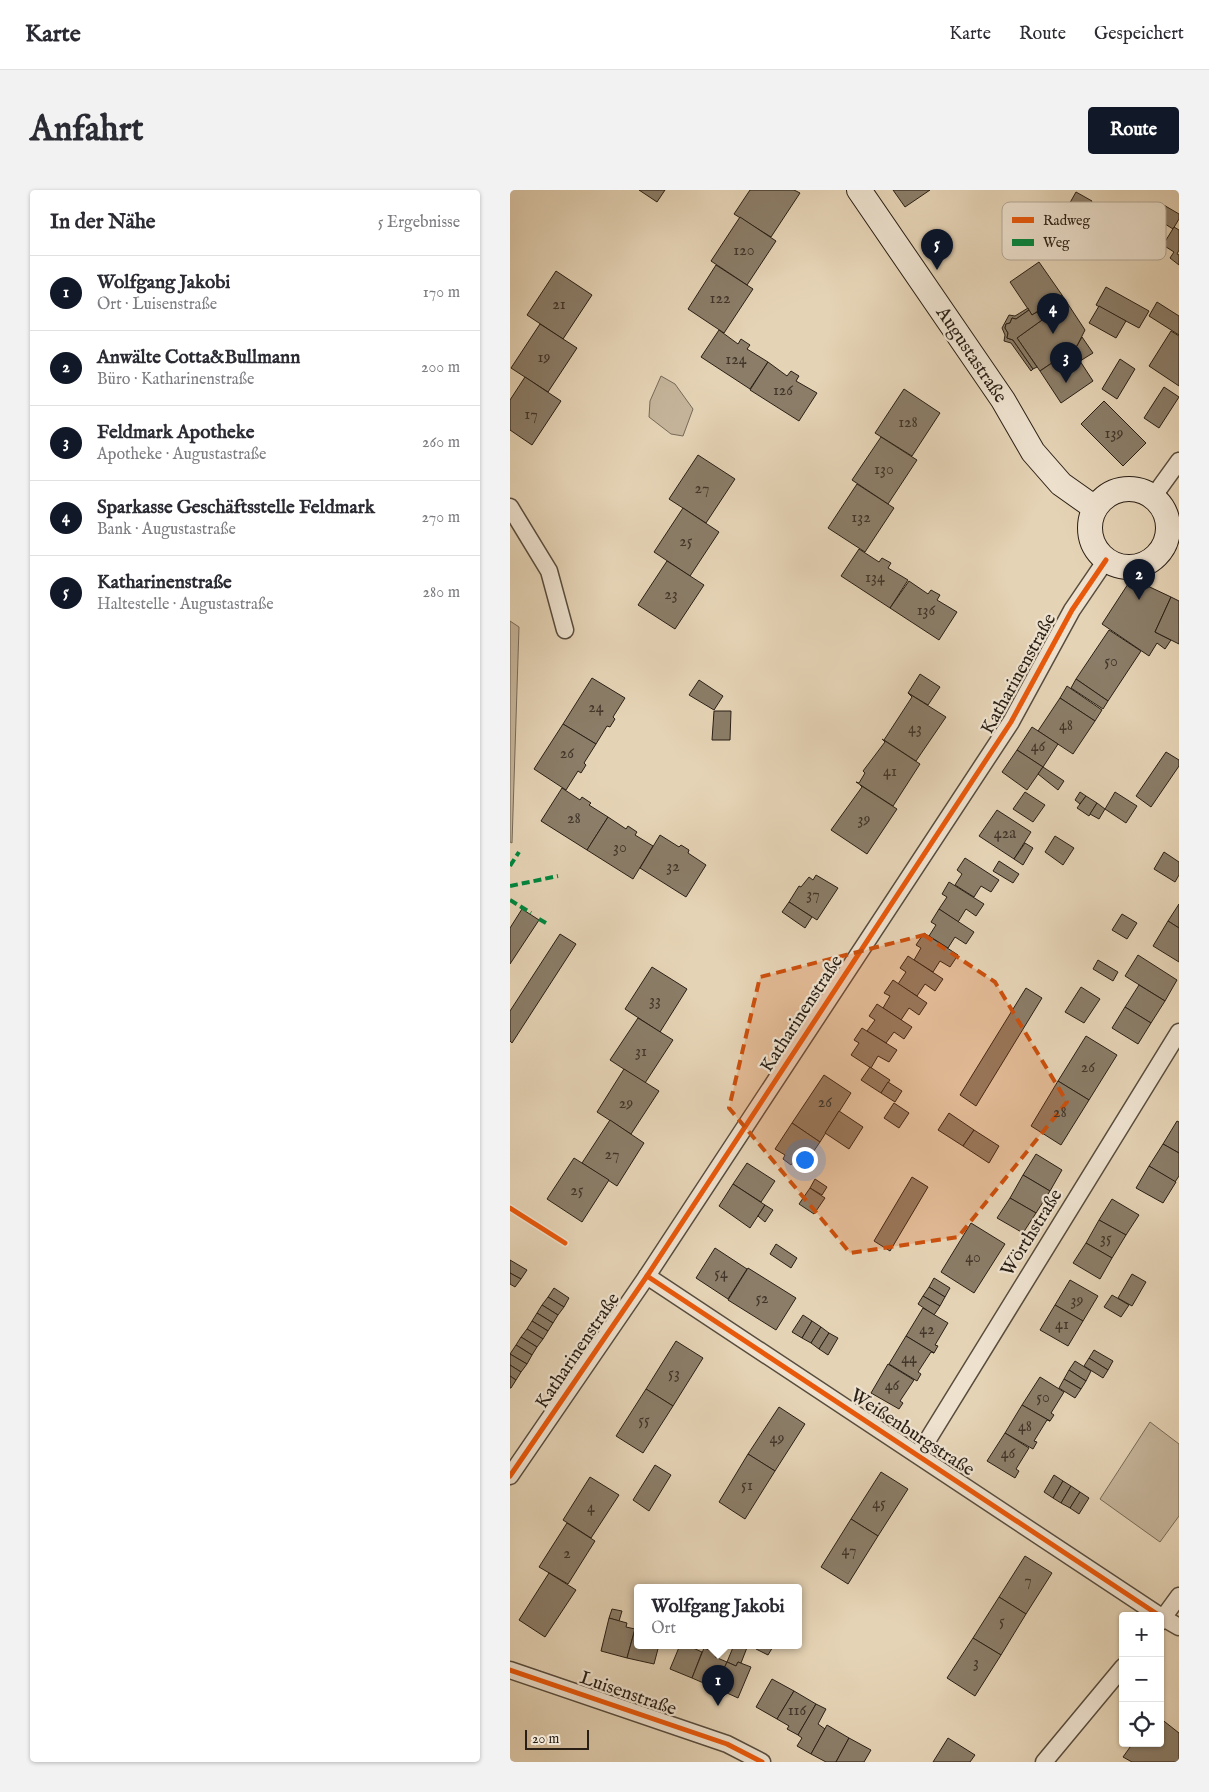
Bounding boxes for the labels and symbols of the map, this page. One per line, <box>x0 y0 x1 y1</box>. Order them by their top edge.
legend <box>1002 202 1166 260</box>
text: Radweg <box>1043 212 1091 230</box>
pin: 5 <box>921 229 953 270</box>
text: Weg <box>1043 234 1070 252</box>
house number: 120 <box>733 241 755 261</box>
house number: 122 <box>710 289 730 309</box>
pin: 4 <box>1037 293 1069 334</box>
house number: 21 <box>552 295 566 315</box>
street label: Augustastraße <box>929 301 1012 408</box>
pin: 3 <box>1050 342 1082 383</box>
house number: 19 <box>538 348 550 368</box>
house number: 124 <box>725 350 747 370</box>
house number: 126 <box>773 381 793 401</box>
house number: 17 <box>524 405 538 425</box>
house number: 128 <box>898 413 918 433</box>
house number: 139 <box>1105 424 1123 444</box>
house number: 130 <box>874 460 894 480</box>
house number: 27 <box>695 479 709 499</box>
house number: 132 <box>851 508 871 528</box>
house number: 25 <box>679 532 693 552</box>
pin: 2 <box>1123 559 1155 600</box>
house number: 134 <box>865 568 885 588</box>
house number: 23 <box>664 585 678 605</box>
house number: 136 <box>917 601 936 621</box>
street label: Katharinenstraße <box>976 609 1062 739</box>
house number: 50 <box>1104 652 1118 672</box>
house number: 24 <box>588 698 604 718</box>
house number: 48 <box>1059 716 1073 736</box>
house number: 43 <box>908 719 922 739</box>
house number: 46 <box>1031 737 1046 757</box>
house number: 26 <box>560 744 574 764</box>
house number: 41 <box>883 762 897 782</box>
house number: 28 <box>567 809 581 829</box>
house number: 39 <box>858 810 870 830</box>
house number: 42a <box>994 824 1016 844</box>
house number: 30 <box>613 838 627 858</box>
house number: 32 <box>666 857 680 877</box>
house number: 37 <box>806 885 820 905</box>
street label: Katharinenstraße <box>755 951 849 1077</box>
house number: 33 <box>649 991 661 1011</box>
house number: 31 <box>635 1042 647 1062</box>
house number: 26 <box>1081 1058 1095 1078</box>
house number: 26 <box>818 1093 832 1113</box>
house number: 29 <box>619 1094 633 1114</box>
house number: 28 <box>1053 1103 1067 1123</box>
house number: 27 <box>605 1145 619 1165</box>
your location <box>792 1147 818 1173</box>
house number: 25 <box>570 1181 584 1201</box>
street label: Wörthstraße <box>996 1185 1068 1281</box>
house number: 35 <box>1100 1229 1112 1249</box>
house number: 40 <box>965 1248 981 1268</box>
house number: 54 <box>714 1264 728 1284</box>
street label: Katharinenstraße <box>530 1288 626 1414</box>
house number: 52 <box>755 1289 769 1309</box>
house number: 39 <box>1071 1291 1083 1311</box>
house number: 41 <box>1055 1315 1069 1335</box>
house number: 42 <box>919 1320 935 1340</box>
house number: 44 <box>901 1349 917 1369</box>
house number: 53 <box>668 1364 680 1384</box>
house number: 46 <box>885 1376 900 1396</box>
street label: Weißenburgstraße <box>845 1384 979 1482</box>
house number: 50 <box>1036 1388 1050 1408</box>
house number: 55 <box>638 1411 650 1431</box>
house number: 48 <box>1018 1417 1032 1437</box>
house number: 49 <box>770 1429 784 1449</box>
house number: 46 <box>1001 1444 1016 1464</box>
house number: 51 <box>741 1476 753 1496</box>
house number: 45 <box>872 1494 886 1514</box>
house number: 4 <box>587 1498 595 1518</box>
house number: 47 <box>842 1541 856 1561</box>
house number: 2 <box>563 1544 571 1564</box>
house number: 7 <box>1024 1571 1032 1591</box>
house number: 5 <box>999 1612 1005 1632</box>
house number: 3 <box>973 1653 979 1673</box>
pin: 1 <box>702 1665 734 1706</box>
street label: Luisenstraße <box>576 1666 680 1722</box>
house number: 116 <box>788 1701 807 1721</box>
scale bar <box>525 1727 589 1750</box>

